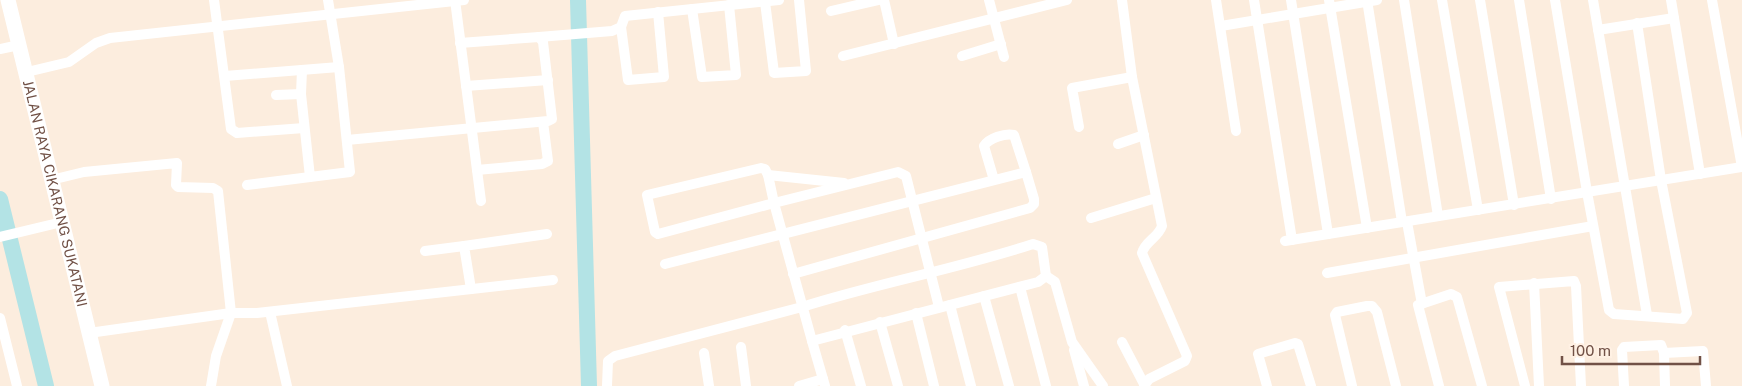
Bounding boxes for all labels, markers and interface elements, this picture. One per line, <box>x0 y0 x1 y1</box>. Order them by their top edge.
street label: JALAN RAYA CIKARANG SUKATANI <box>20 78 90 308</box>
scale bar <box>1562 334 1700 366</box>
text: 100 m <box>1570 342 1611 359</box>

